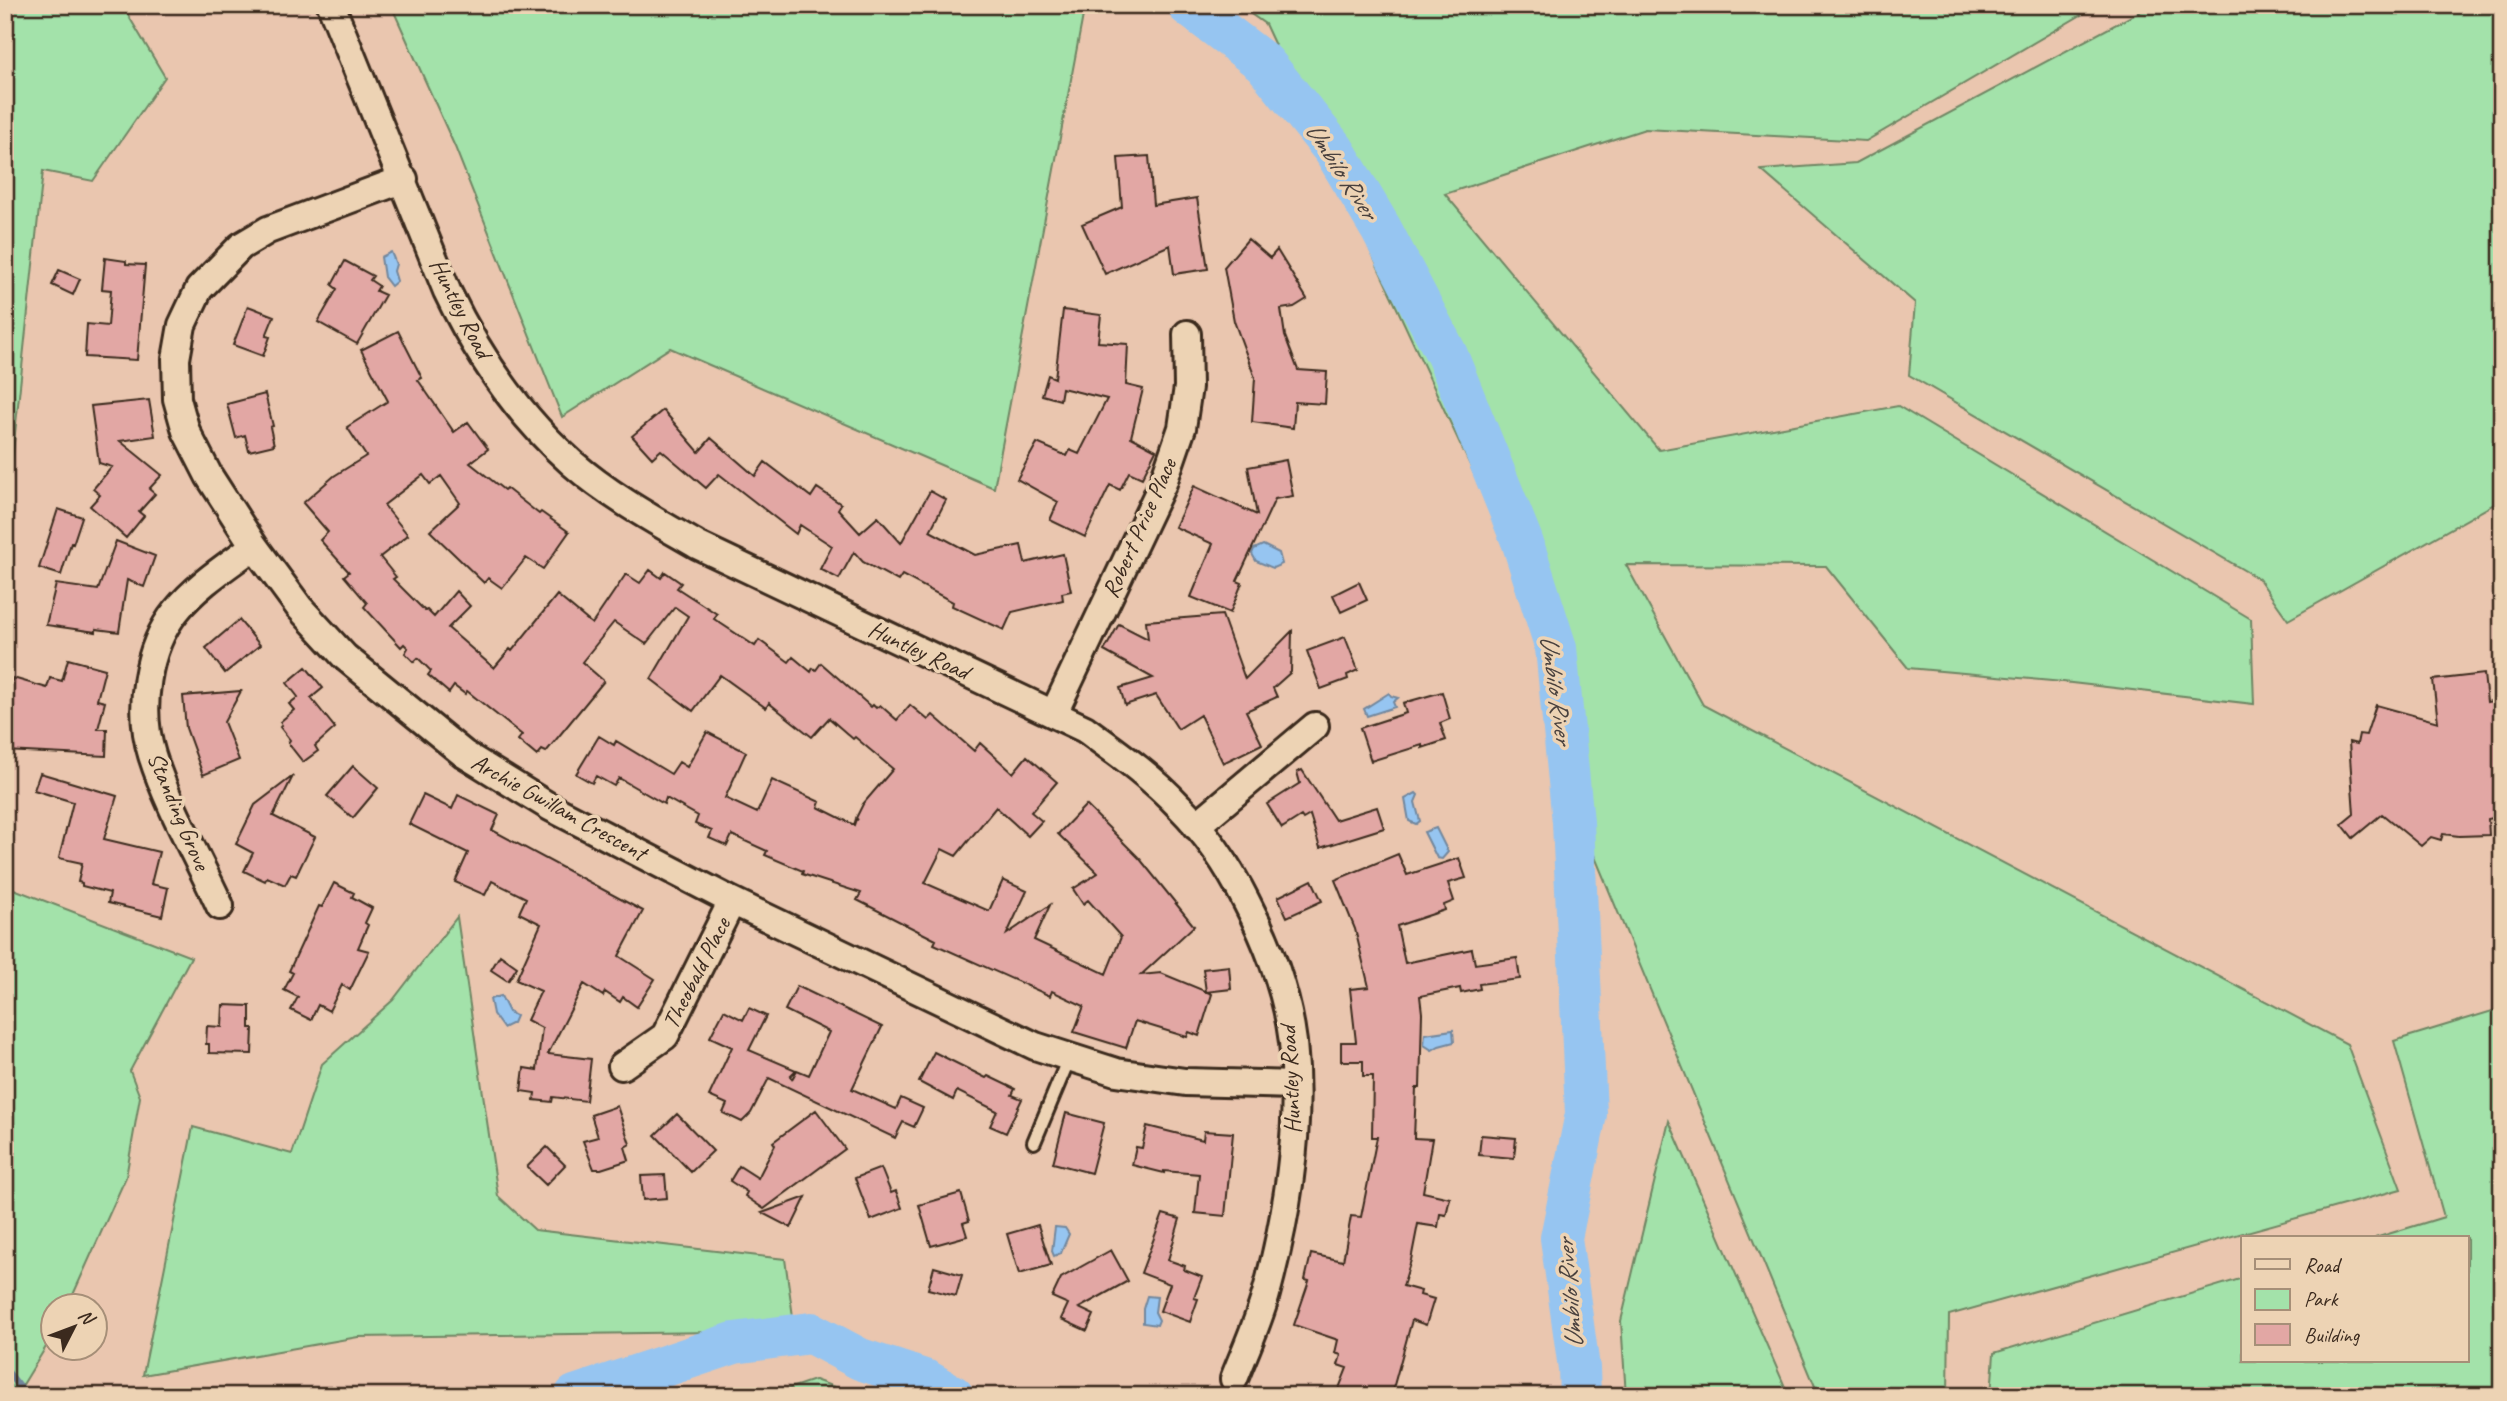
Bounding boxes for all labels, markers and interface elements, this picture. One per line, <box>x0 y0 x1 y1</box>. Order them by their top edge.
water label: Umbilo River <box>1298 116 1387 228</box>
street label: Huntley Road <box>423 253 501 366</box>
street label: Robert Price Place <box>1095 452 1184 602</box>
street label: Huntley Road <box>864 614 978 688</box>
water label: Umbilo River <box>1533 633 1581 749</box>
street label: Archie Gwillam Crescent <box>466 747 654 869</box>
street label: Standing Grove <box>141 748 218 876</box>
street label: Theobald Place <box>655 910 738 1034</box>
street label: Huntley Road <box>1272 1022 1308 1135</box>
water label: Umbilo River <box>1548 1235 1591 1350</box>
legend <box>2241 1236 2468 1362</box>
text: Road <box>2304 1252 2343 1278</box>
text: Park <box>2304 1286 2339 1312</box>
north arrow <box>38 1292 108 1362</box>
text: N <box>73 1304 101 1331</box>
text: Building <box>2304 1322 2361 1348</box>

